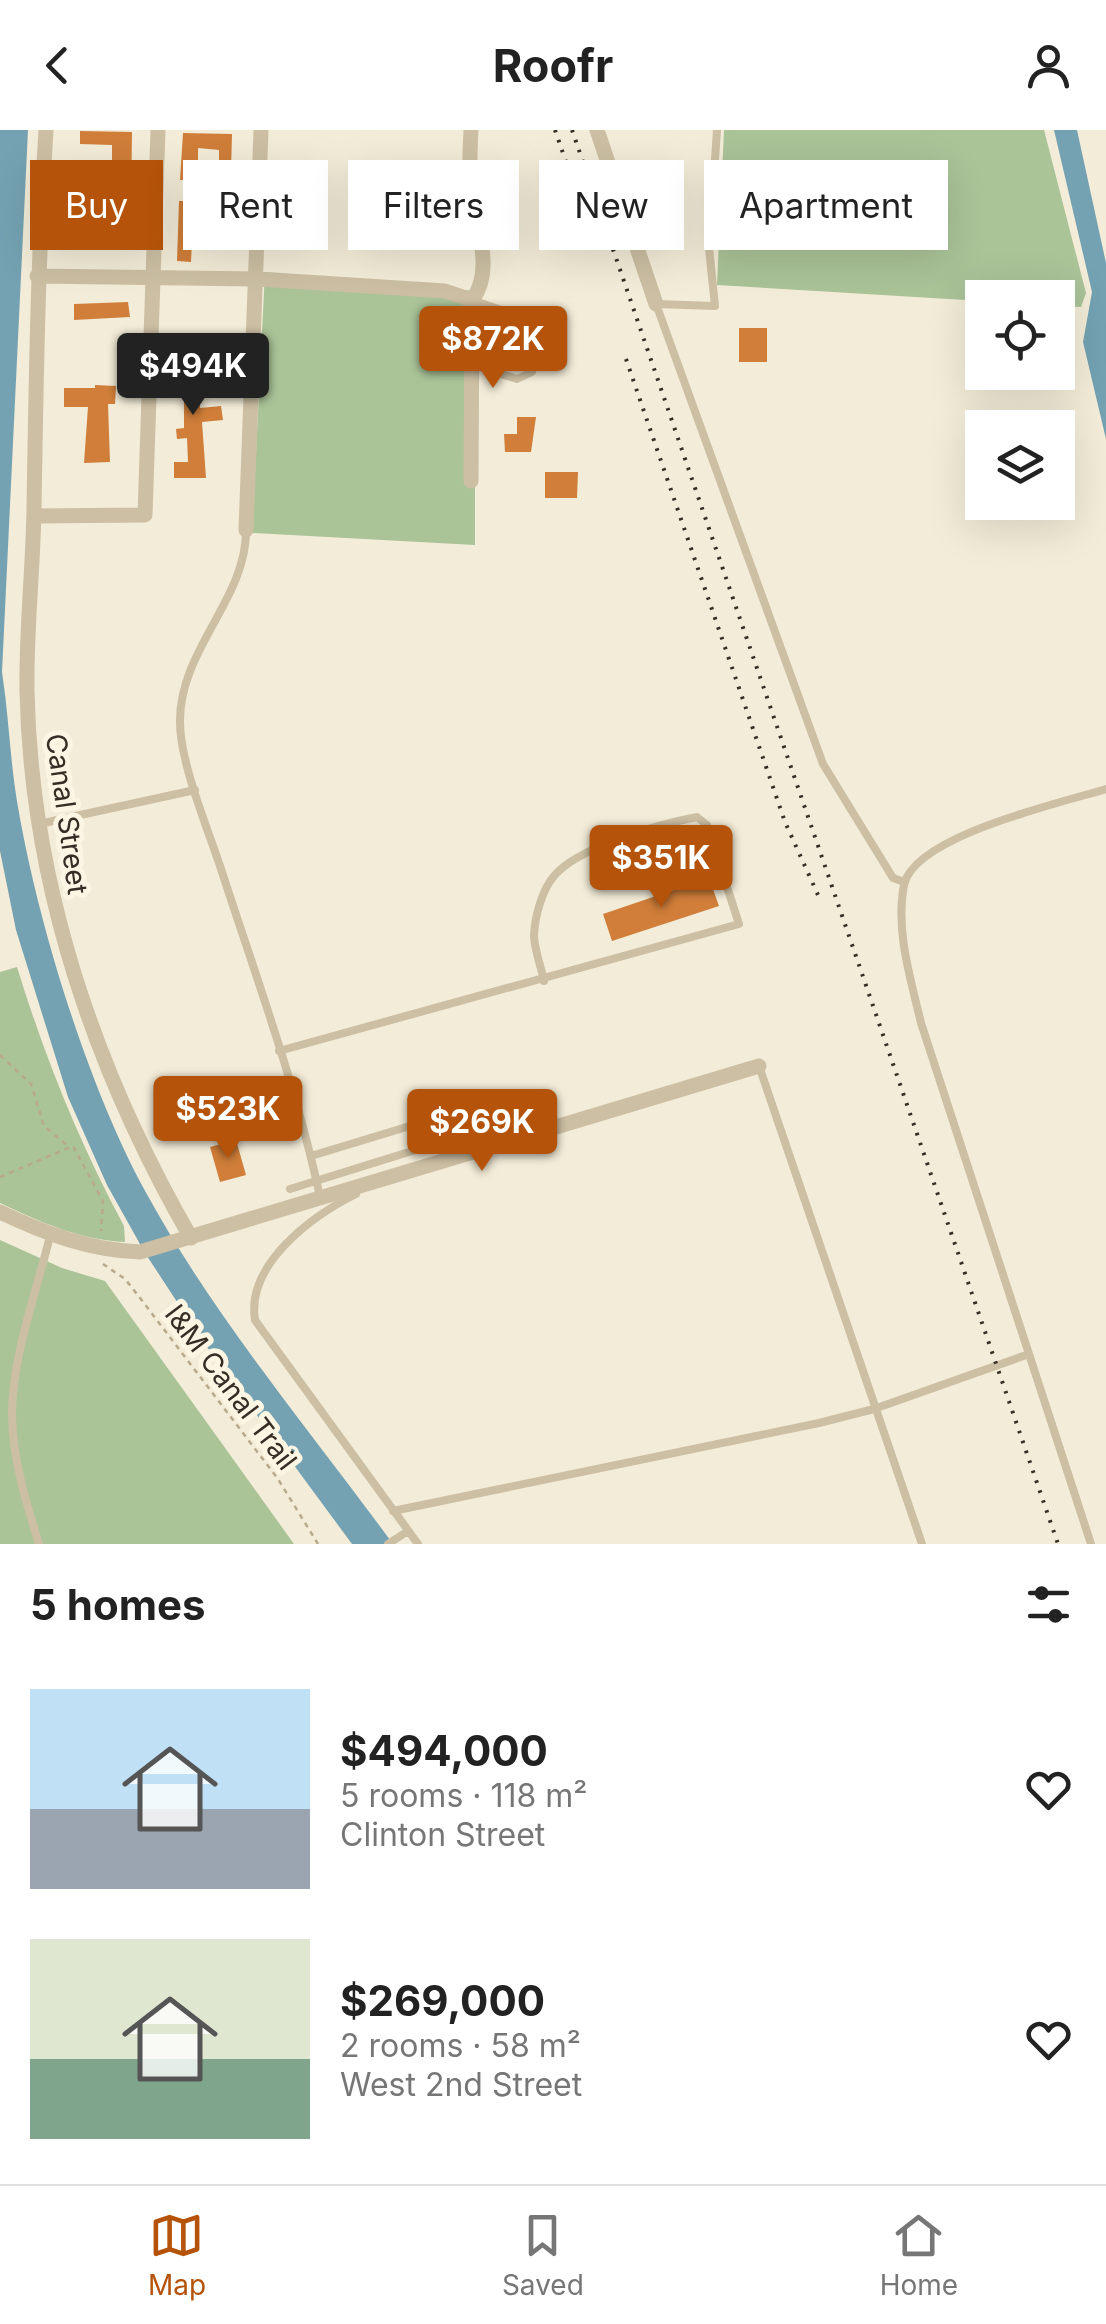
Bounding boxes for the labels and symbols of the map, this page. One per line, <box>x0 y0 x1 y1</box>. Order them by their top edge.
pin: $872K <box>423 306 563 391</box>
pin: $494K <box>123 333 263 418</box>
street label: Canal Street <box>39 731 95 897</box>
pin: $351K <box>591 825 731 910</box>
pin: $523K <box>158 1076 298 1161</box>
pin: $269K <box>412 1089 552 1174</box>
street label: I&M Canal Trail <box>158 1298 304 1476</box>

